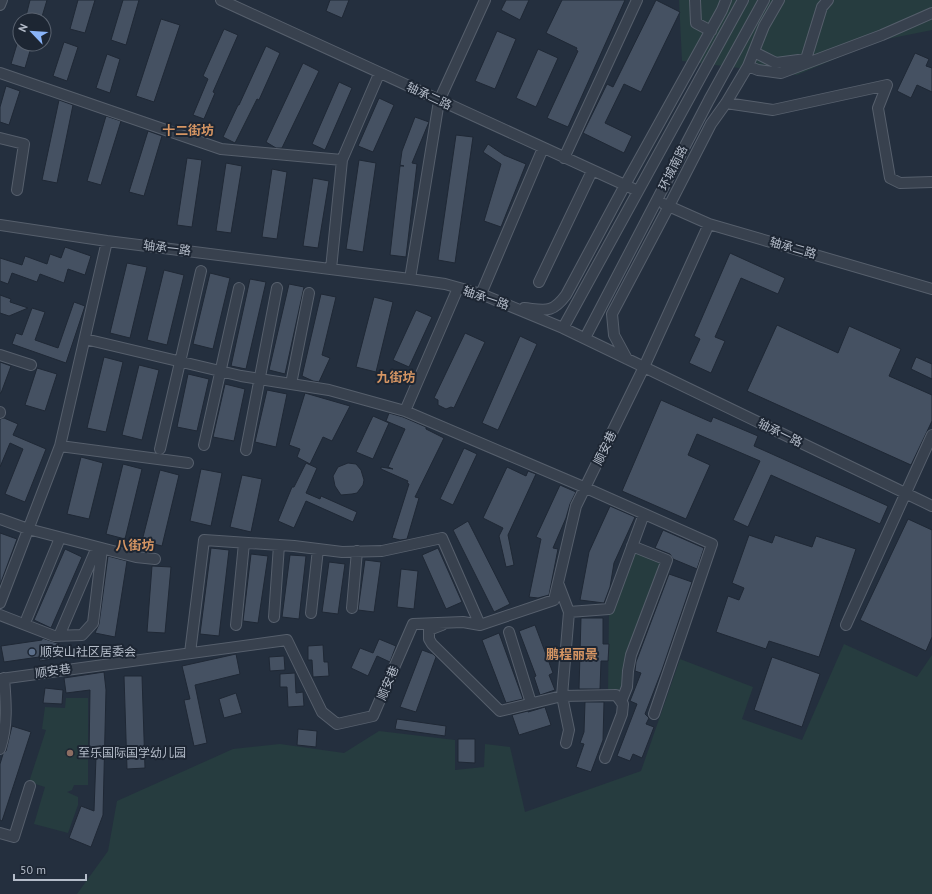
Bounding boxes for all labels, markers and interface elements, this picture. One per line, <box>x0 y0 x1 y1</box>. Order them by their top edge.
north arrow <box>12 12 52 52</box>
text: N <box>15 22 31 34</box>
street label: 轴承二路 <box>404 79 454 112</box>
district label: 十二街坊 <box>162 122 214 139</box>
street label: 环城南路 <box>655 143 690 193</box>
street label: 轴承二路 <box>768 234 818 261</box>
street label: 轴承一路 <box>142 237 192 258</box>
street label: 轴承一路 <box>461 283 511 312</box>
district label: 九街坊 <box>376 369 416 386</box>
street label: 轴承一路 <box>755 415 805 450</box>
street label: 顺安巷 <box>590 428 619 467</box>
district label: 八街坊 <box>115 537 155 554</box>
place label: 顺安山社区居委会 <box>40 644 136 659</box>
district label: 鹏程丽景 <box>546 646 598 663</box>
marker: 顺安山社区居委会 <box>27 647 37 657</box>
street label: 顺安巷 <box>34 661 72 680</box>
street label: 顺安巷 <box>374 663 401 702</box>
place label: 至乐国际国学幼儿园 <box>78 745 186 760</box>
marker: 至乐国际国学幼儿园 <box>65 748 75 758</box>
scale bar <box>14 856 86 882</box>
text: 50 m <box>20 862 46 877</box>

